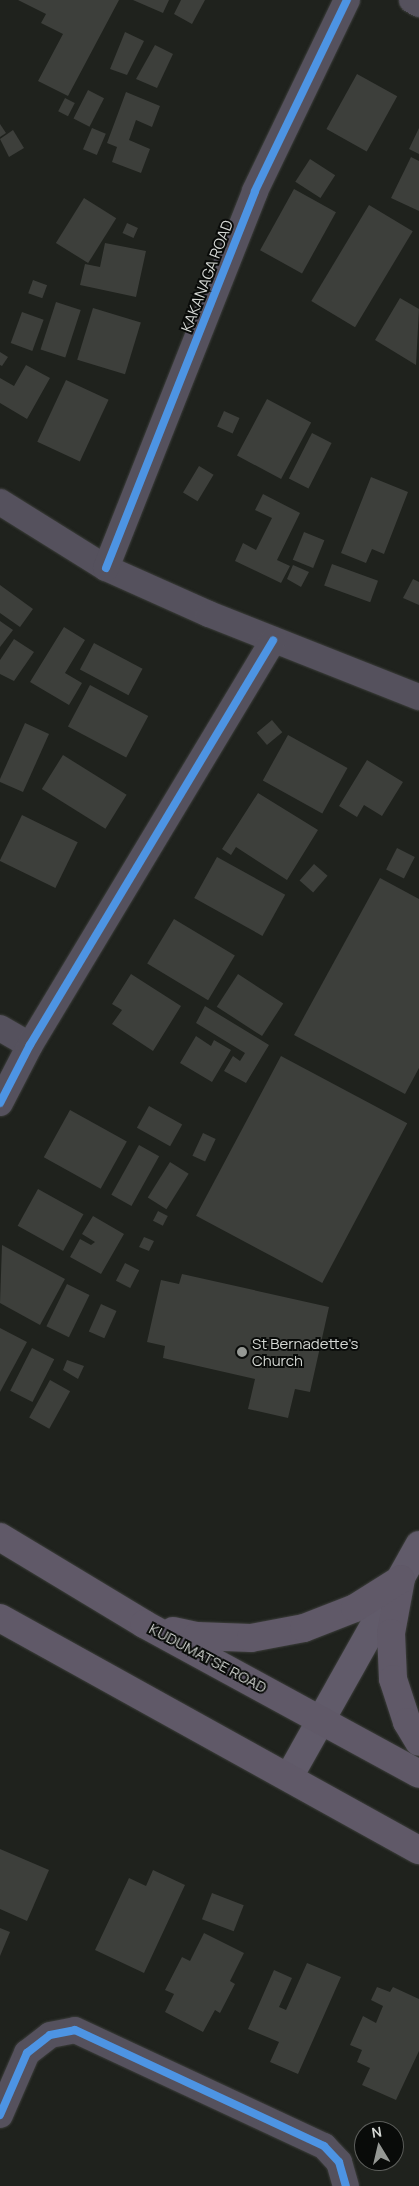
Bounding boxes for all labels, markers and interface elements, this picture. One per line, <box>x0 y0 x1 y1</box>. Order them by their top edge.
street label: KAKANAGA ROAD <box>177 217 237 335</box>
place label: St Bernadette's Church <box>252 1334 358 1369</box>
marker: St Bernadette's Church <box>236 1346 248 1358</box>
street label: KUDUMATSE ROAD <box>146 1619 270 1697</box>
north arrow <box>354 2121 404 2171</box>
text: N <box>370 2122 383 2142</box>

